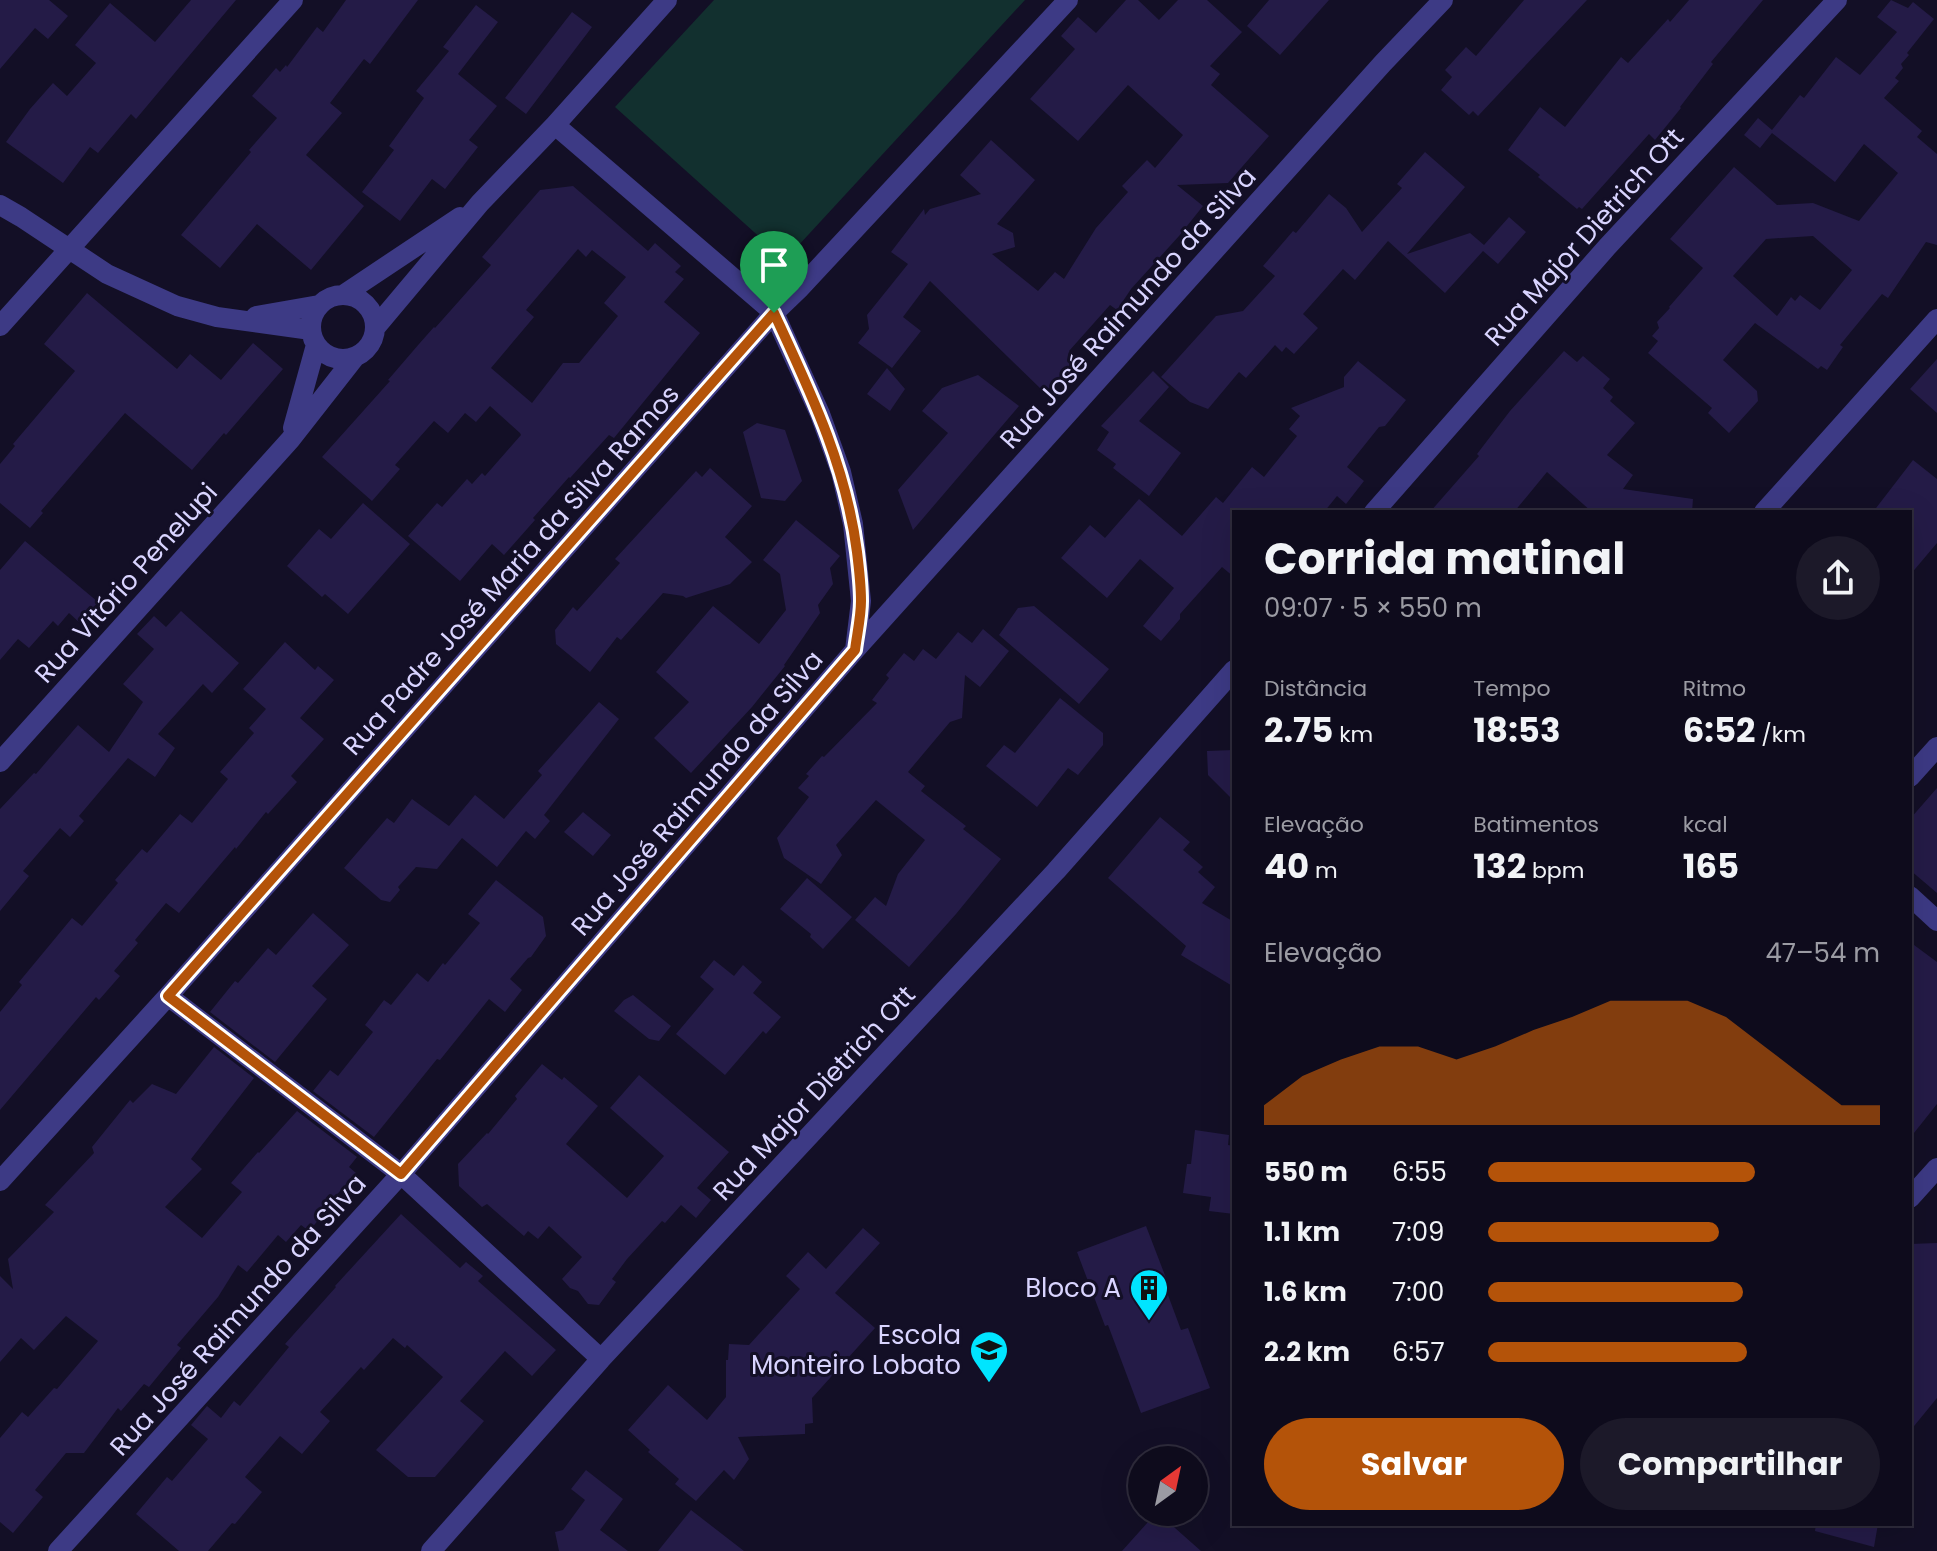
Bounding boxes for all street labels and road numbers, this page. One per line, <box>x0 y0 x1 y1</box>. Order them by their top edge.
street label: Rua Major Dietrich Ott <box>1476 120 1692 354</box>
street label: Rua José Raimundo da Silva <box>992 159 1264 457</box>
street label: Rua Padre José Maria da Silva Ramos <box>335 377 687 763</box>
street label: Rua Vitório Penelupi <box>26 475 226 691</box>
street label: Rua José Raimundo da Silva <box>563 643 831 943</box>
street label: Rua Major Dietrich Ott <box>705 978 923 1208</box>
street label: Rua José Raimundo da Silva <box>102 1166 374 1464</box>

